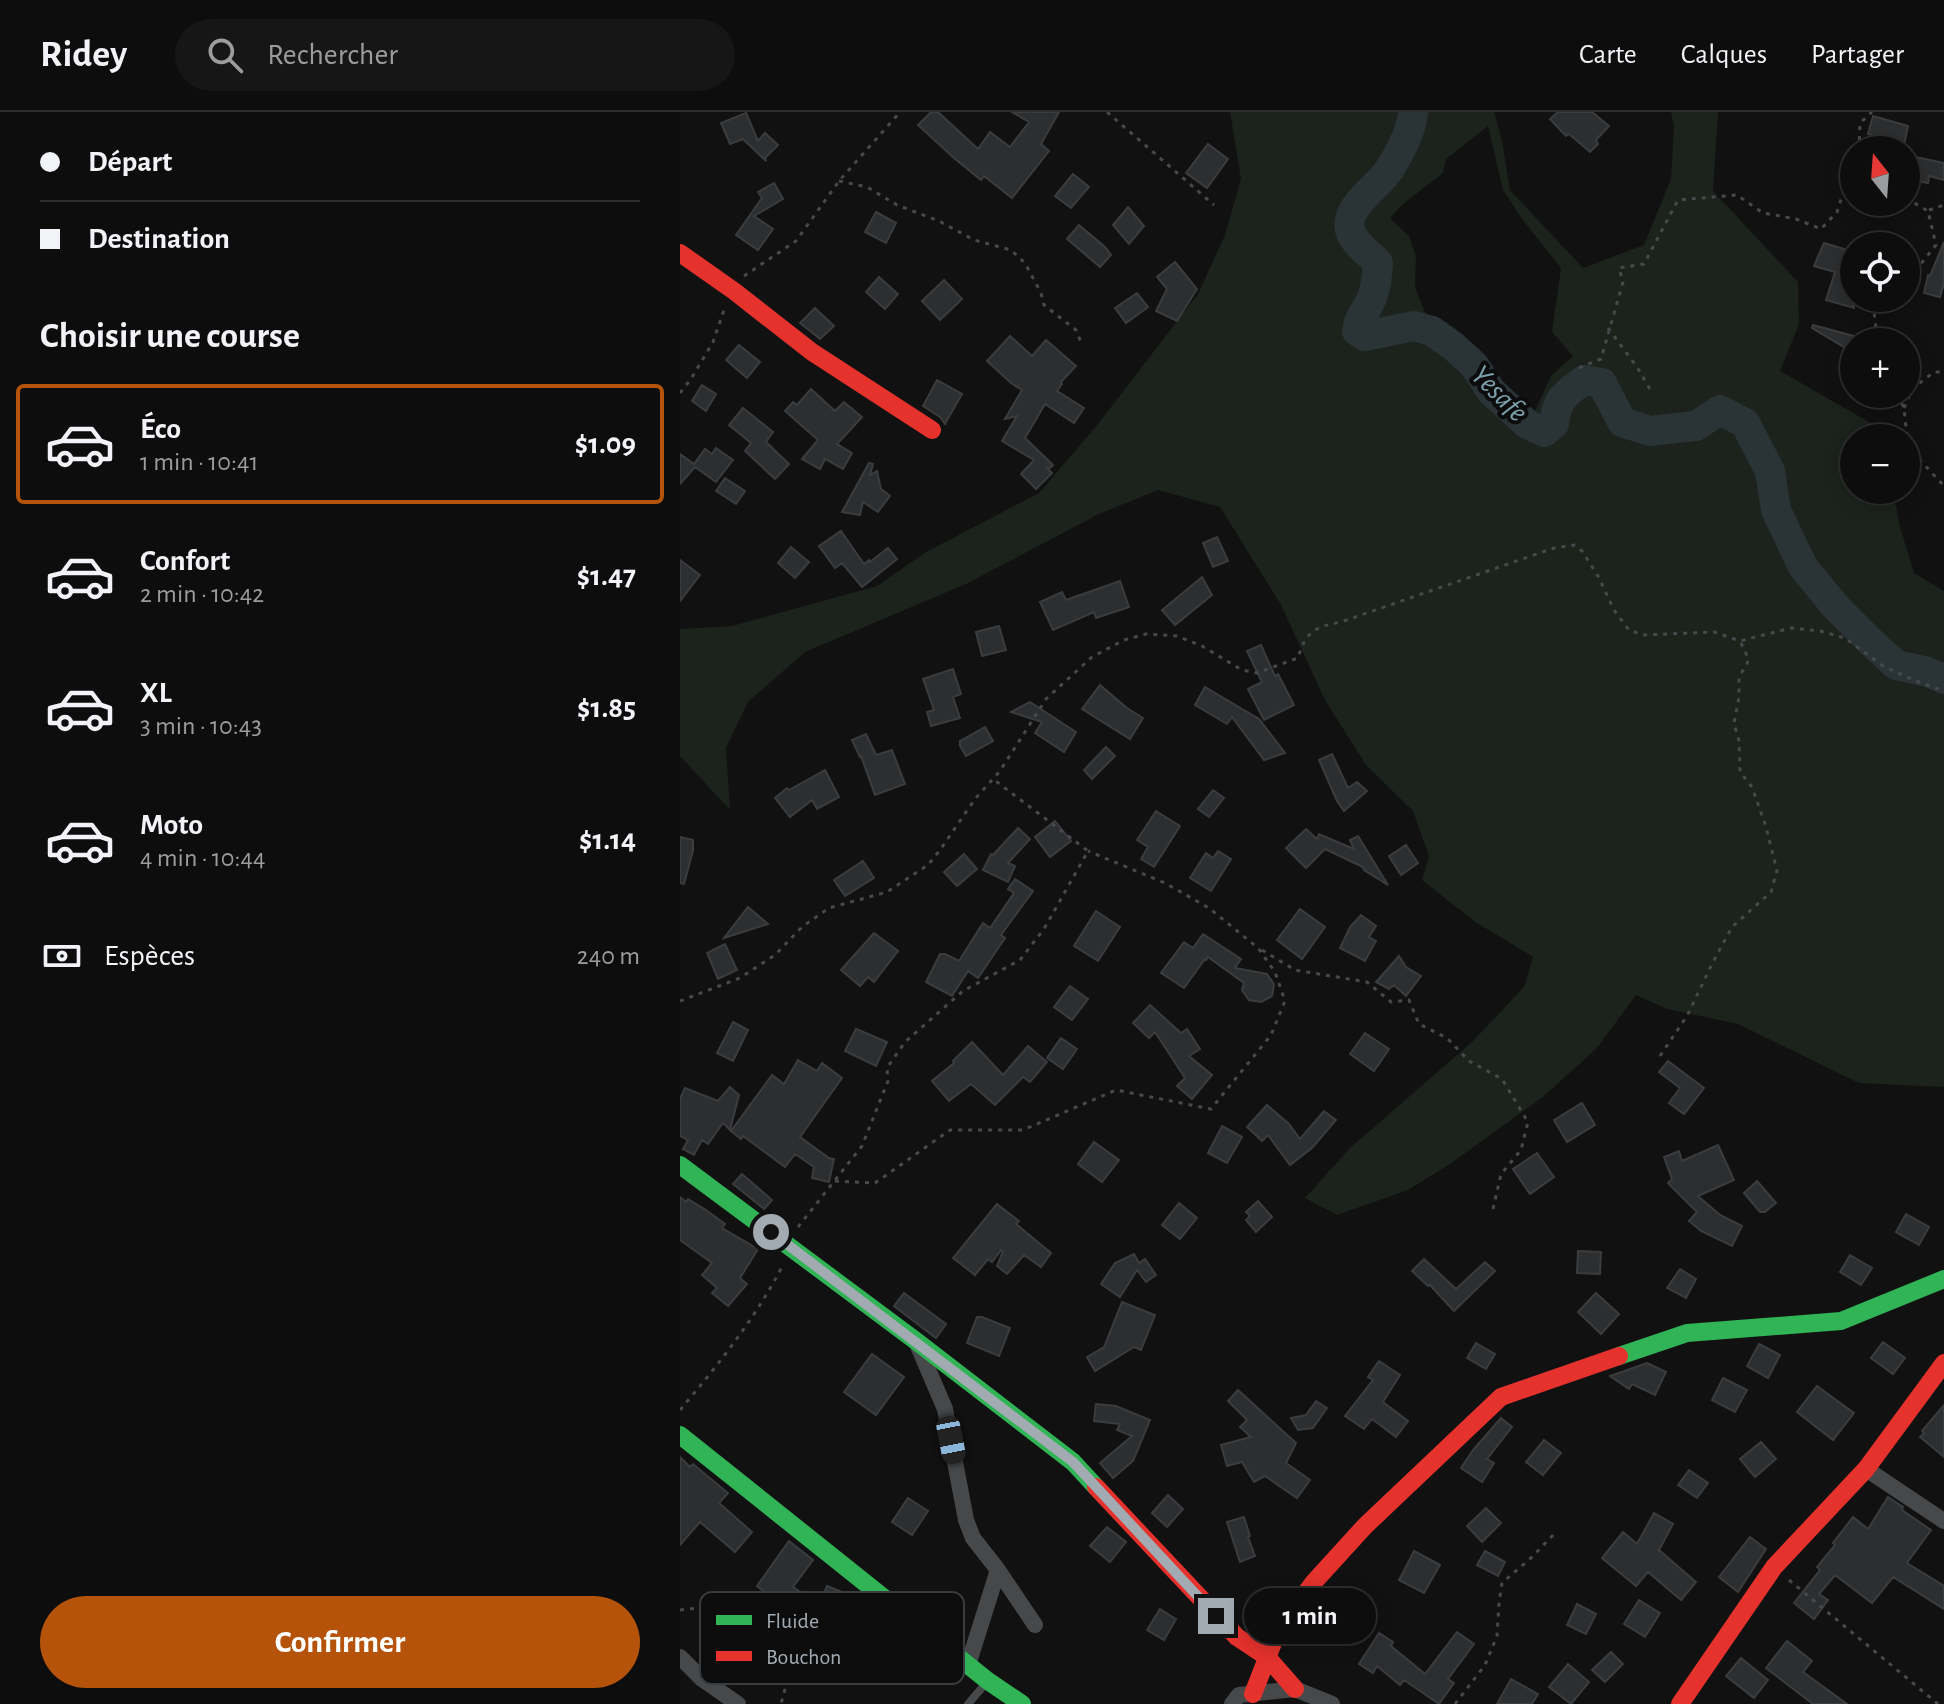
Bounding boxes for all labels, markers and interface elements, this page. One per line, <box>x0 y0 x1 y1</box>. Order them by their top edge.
search box <box>175 19 735 91</box>
icon: search <box>203 33 247 77</box>
text: Ridey <box>40 36 127 74</box>
text: Rechercher <box>267 40 398 70</box>
text: Carte <box>1579 41 1637 69</box>
text: Calques <box>1681 41 1767 69</box>
text: Partager <box>1811 41 1904 69</box>
north arrow <box>1840 136 1920 216</box>
map controls <box>1840 136 1920 504</box>
text: Départ <box>88 147 172 177</box>
text: Destination <box>88 224 230 254</box>
button: locate <box>1840 232 1920 312</box>
text: Choisir une course <box>40 318 300 354</box>
button: + <box>1840 328 1920 408</box>
water label: Yesafe <box>1465 360 1533 428</box>
icon: car <box>44 408 116 480</box>
text: Éco <box>140 414 181 444</box>
button: − <box>1840 424 1920 504</box>
text: $1.09 <box>575 429 636 459</box>
text: 1 min · 10:41 <box>140 449 258 475</box>
icon: car <box>44 540 116 612</box>
text: Confort <box>140 546 230 576</box>
text: $1.47 <box>577 561 636 591</box>
text: 2 min · 10:42 <box>140 581 264 607</box>
icon: car <box>44 672 116 744</box>
text: XL <box>140 678 172 708</box>
text: $1.85 <box>577 693 636 723</box>
text: 3 min · 10:43 <box>140 713 262 739</box>
icon: car <box>44 804 116 876</box>
text: Moto <box>140 810 203 840</box>
text: $1.14 <box>579 825 636 855</box>
text: 4 min · 10:44 <box>140 845 265 871</box>
icon: cash <box>40 934 84 978</box>
text: Espèces <box>104 941 195 971</box>
text: 240 m <box>577 943 640 969</box>
route start <box>753 1214 789 1250</box>
car <box>935 1414 967 1466</box>
callout: 1 min <box>1244 1588 1376 1644</box>
legend <box>700 1592 964 1684</box>
button: Confirmer <box>40 1596 640 1688</box>
route end <box>1198 1598 1234 1634</box>
text: 1 min <box>1283 1603 1337 1629</box>
text: Fluide <box>766 1610 819 1632</box>
text: Bouchon <box>766 1646 841 1668</box>

